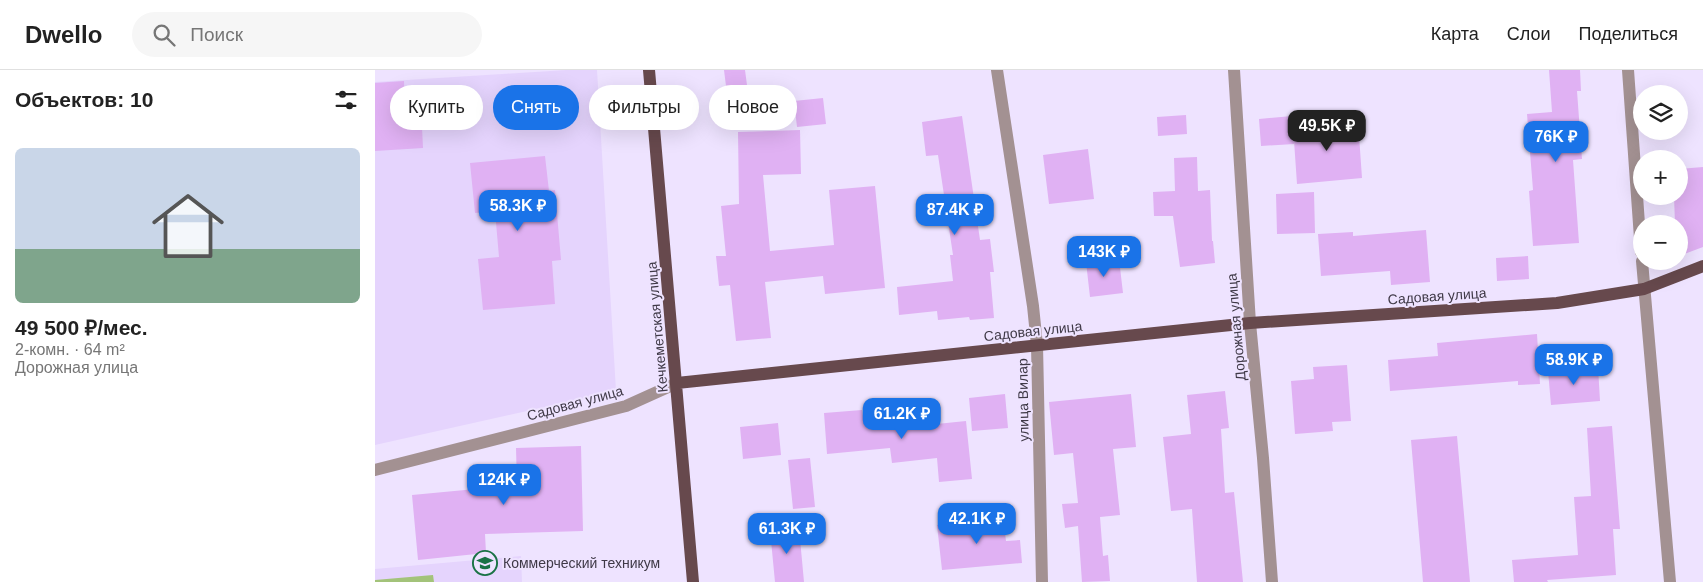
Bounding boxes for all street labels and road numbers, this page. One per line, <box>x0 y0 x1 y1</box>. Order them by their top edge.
street label: Кечкеметская улица <box>643 261 671 393</box>
street label: Дорожная улица <box>1223 272 1249 381</box>
street label: Садовая улица <box>1387 285 1487 307</box>
street label: Садовая улица <box>983 318 1083 344</box>
street label: улица Вилар <box>1014 358 1032 442</box>
street label: Садовая улица <box>525 382 625 424</box>

